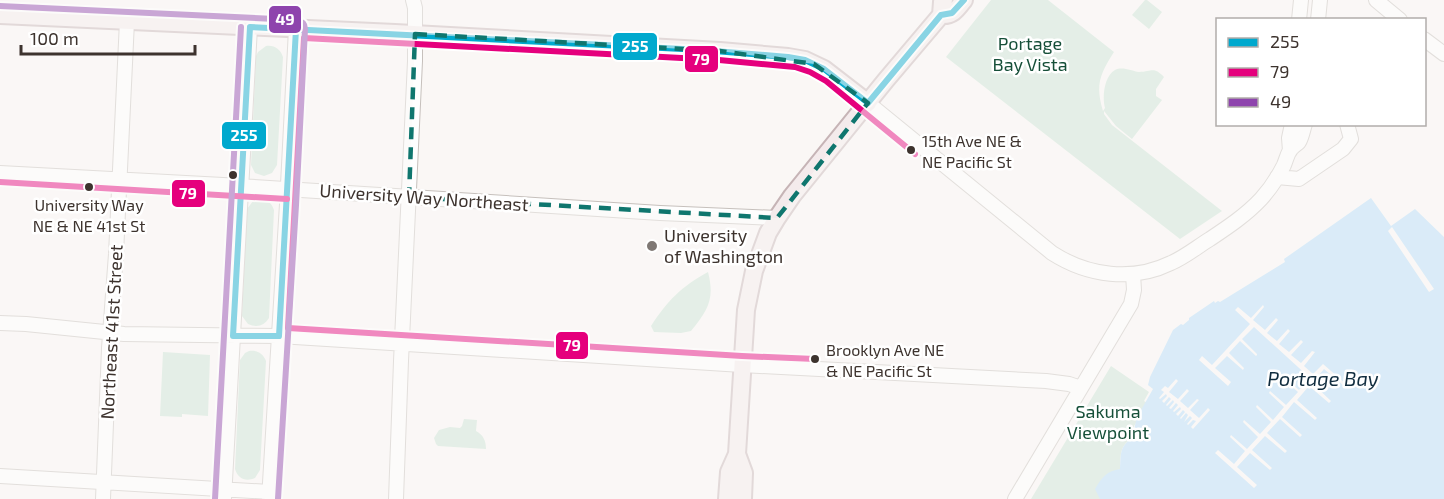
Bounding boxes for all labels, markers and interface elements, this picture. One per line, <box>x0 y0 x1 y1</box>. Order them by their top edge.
line badge: 49 <box>268 5 302 34</box>
text: 49 <box>275 9 295 28</box>
scale bar <box>21 18 195 56</box>
legend <box>1216 18 1426 126</box>
text: 100 m <box>30 27 79 49</box>
text: 255 <box>1270 30 1299 52</box>
line badge: 255 <box>612 32 658 61</box>
park label: Portage Bay Vista <box>992 32 1068 75</box>
text: 255 <box>622 36 649 55</box>
line badge: 79 <box>684 45 719 73</box>
text: 79 <box>692 49 710 68</box>
text: 79 <box>1270 60 1290 82</box>
text: 49 <box>1270 90 1291 112</box>
line badge: 255 <box>221 121 267 150</box>
text: 255 <box>231 125 258 144</box>
place label: 15th Ave NE & NE Pacific St <box>922 131 1022 171</box>
marker: 15th Ave NE & NE Pacific St <box>905 144 917 156</box>
unlabelled marker <box>227 169 239 181</box>
line badge: 79 <box>171 179 206 208</box>
street label: University Way Northeast <box>319 179 529 215</box>
marker: University Way NE & NE 41st St <box>83 181 95 193</box>
text: 79 <box>179 183 197 202</box>
place label: University Way NE & NE 41st St <box>33 195 145 235</box>
place label: University of Washington <box>664 224 783 267</box>
marker: University of Washington <box>645 239 659 253</box>
street label: Northeast 41st Street <box>95 244 127 420</box>
line badge: 79 <box>555 331 589 360</box>
text: 79 <box>563 335 581 354</box>
place label: Brooklyn Ave NE & NE Pacific St <box>826 340 944 380</box>
marker: Brooklyn Ave NE & NE Pacific St <box>809 353 821 365</box>
water label: Portage Bay <box>1267 366 1379 391</box>
park label: Sakuma Viewpoint <box>1067 400 1149 443</box>

